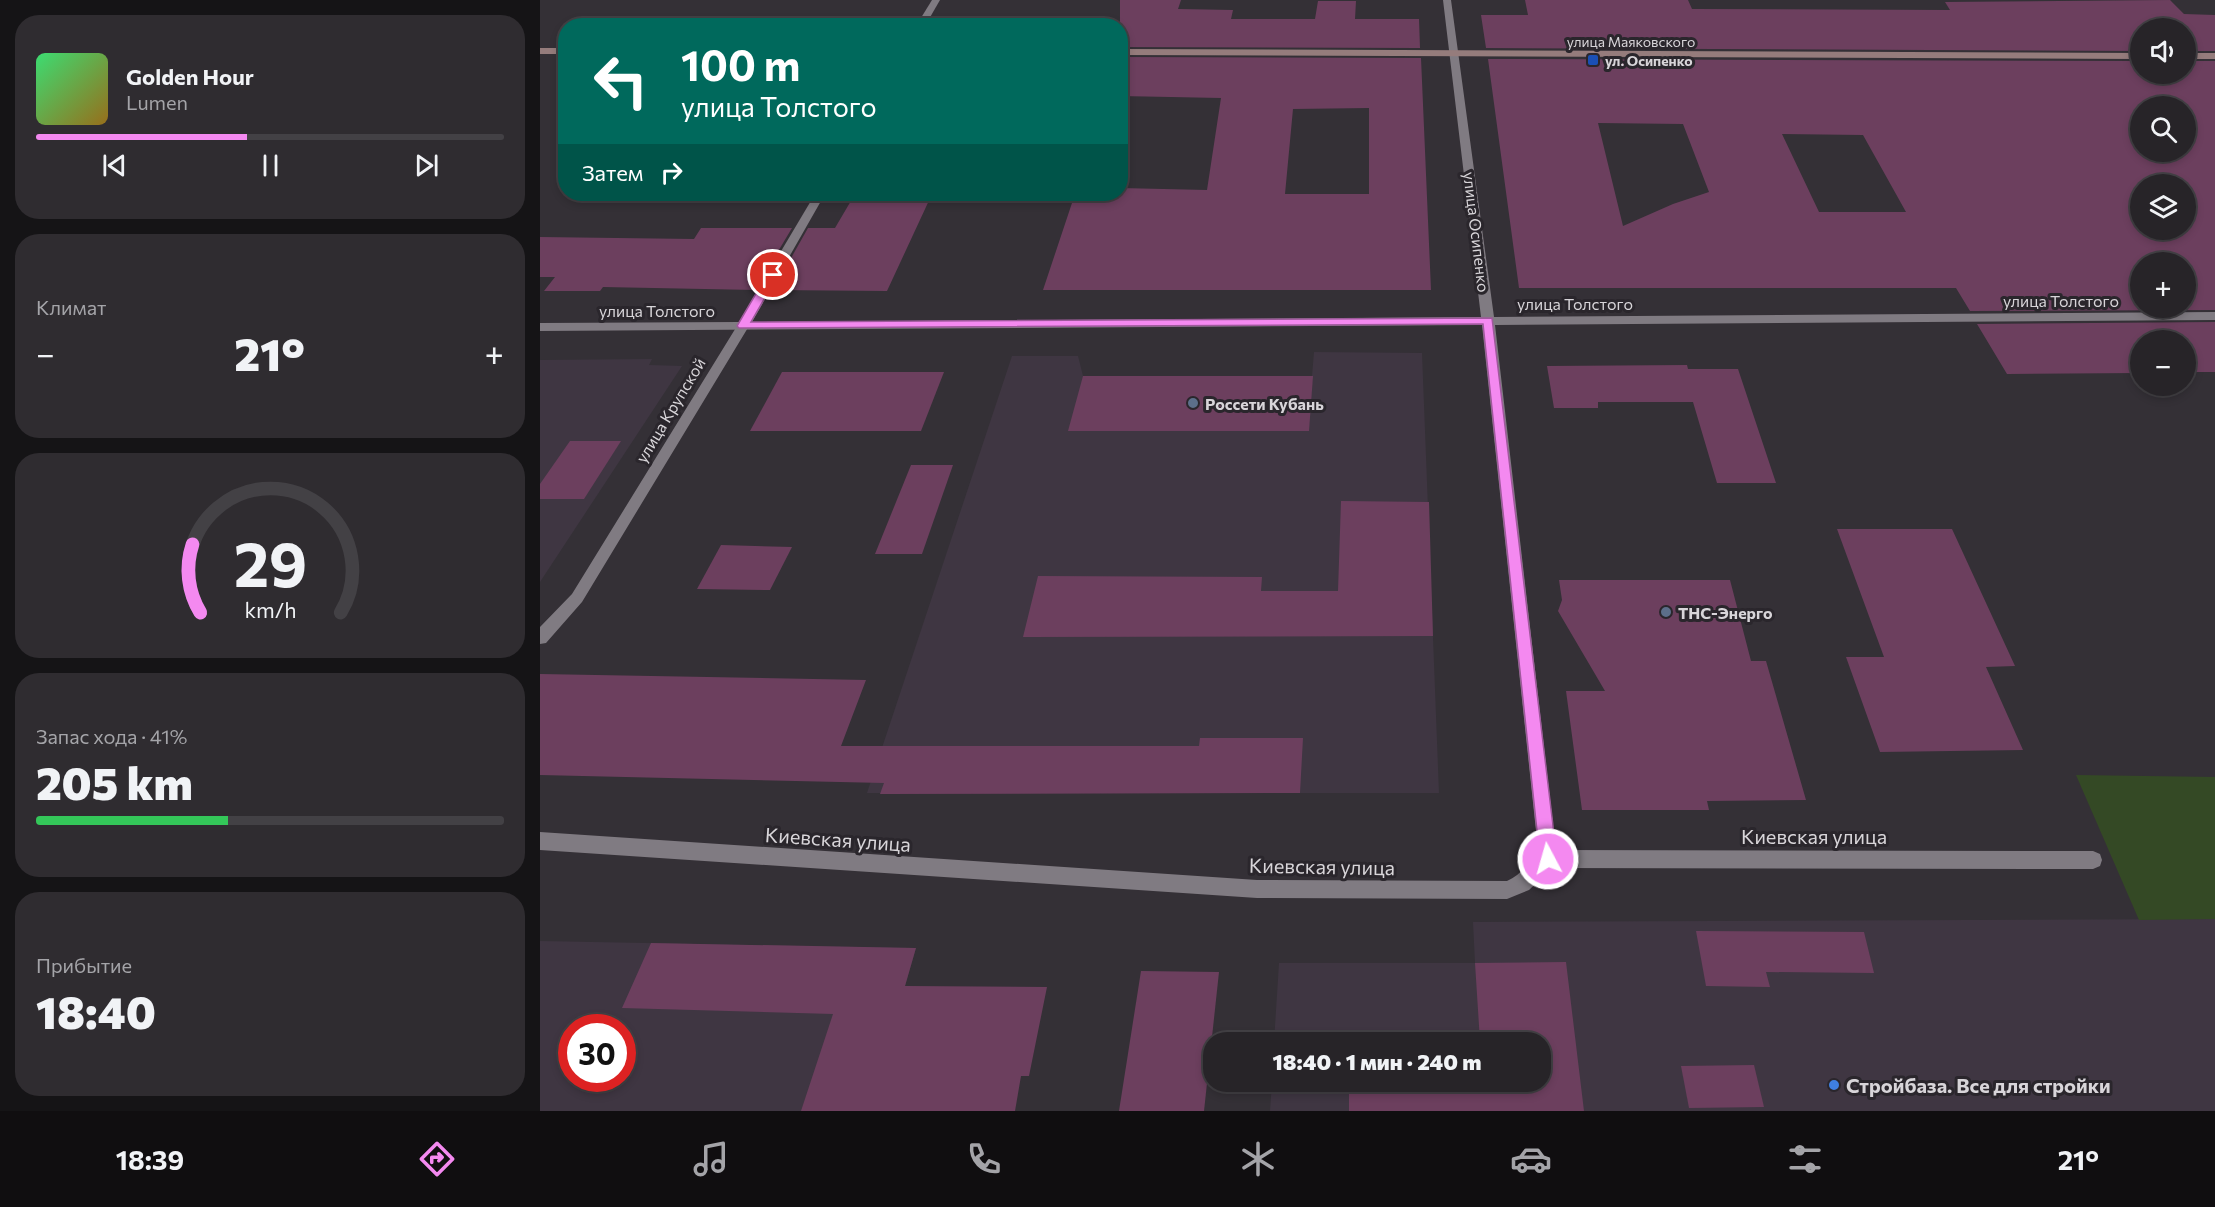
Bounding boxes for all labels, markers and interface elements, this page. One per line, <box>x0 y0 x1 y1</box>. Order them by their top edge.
map controls <box>2130 18 2196 396</box>
button: sound <box>2130 18 2196 84</box>
street label: улица Маяковского <box>1567 33 1695 50</box>
text: 100 m <box>681 38 801 90</box>
icon: left <box>582 42 660 120</box>
place label: ул. Осипенко <box>1605 52 1693 69</box>
marker: ул. Осипенко <box>1586 53 1600 67</box>
text: Golden Hour <box>126 63 254 90</box>
text: Lumen <box>126 90 188 114</box>
text: улица Толстого <box>681 90 877 123</box>
button: search <box>2130 96 2196 162</box>
icon: previous <box>98 149 131 182</box>
icon: pause <box>254 149 287 182</box>
icon: next <box>410 149 443 182</box>
icon: right <box>655 156 688 189</box>
text: Затем <box>582 159 643 186</box>
street label: улица Осипенко <box>1460 171 1494 293</box>
button: layers <box>2130 174 2196 240</box>
pin <box>747 249 798 300</box>
button: + <box>2130 252 2196 318</box>
icon: arrive <box>756 258 789 291</box>
street label: улица Толстого <box>2003 291 2119 310</box>
street label: улица Толстого <box>1517 294 1633 313</box>
text: Климат <box>36 295 106 319</box>
street label: улица Толстого <box>599 301 715 320</box>
text: 21° <box>234 325 305 380</box>
button: − <box>2130 330 2196 396</box>
text: − <box>36 332 55 373</box>
text: + <box>485 332 504 373</box>
street label: улица Крупской <box>631 354 709 466</box>
place label: Россети Кубань <box>1205 394 1324 413</box>
marker: Россети Кубань <box>1186 396 1200 410</box>
text: 29 <box>233 524 307 600</box>
text: km/h <box>244 596 296 622</box>
place label: ТНС-Энерго <box>1678 603 1773 622</box>
marker: ТНС-Энерго <box>1659 605 1673 619</box>
text: Запас хода · 41% <box>36 724 187 748</box>
text: 205 km <box>36 754 193 809</box>
street label: Киевская улица <box>764 822 912 856</box>
street label: Киевская улица <box>1741 824 1887 848</box>
position arrow <box>1516 827 1580 891</box>
street label: Киевская улица <box>1249 853 1395 879</box>
text: Прибытие <box>36 953 132 977</box>
text: 18:40 <box>36 983 156 1038</box>
speed limit sign: 30 <box>558 1014 636 1092</box>
text: 18:40 · 1 мин · 240 m <box>1273 1048 1481 1075</box>
place label: Стройбаза. Все для стройки <box>1846 1073 2111 1097</box>
marker: Стройбаза. Все для стройки <box>1827 1078 1841 1092</box>
icon: directions <box>416 1138 458 1180</box>
icon: music <box>690 1138 732 1180</box>
icon: phone <box>963 1138 1005 1180</box>
icon: climate <box>1237 1138 1279 1180</box>
icon: car <box>1510 1138 1552 1180</box>
icon: filters <box>1784 1138 1826 1180</box>
text: 18:39 <box>116 1143 184 1176</box>
text: 21° <box>2058 1143 2099 1176</box>

